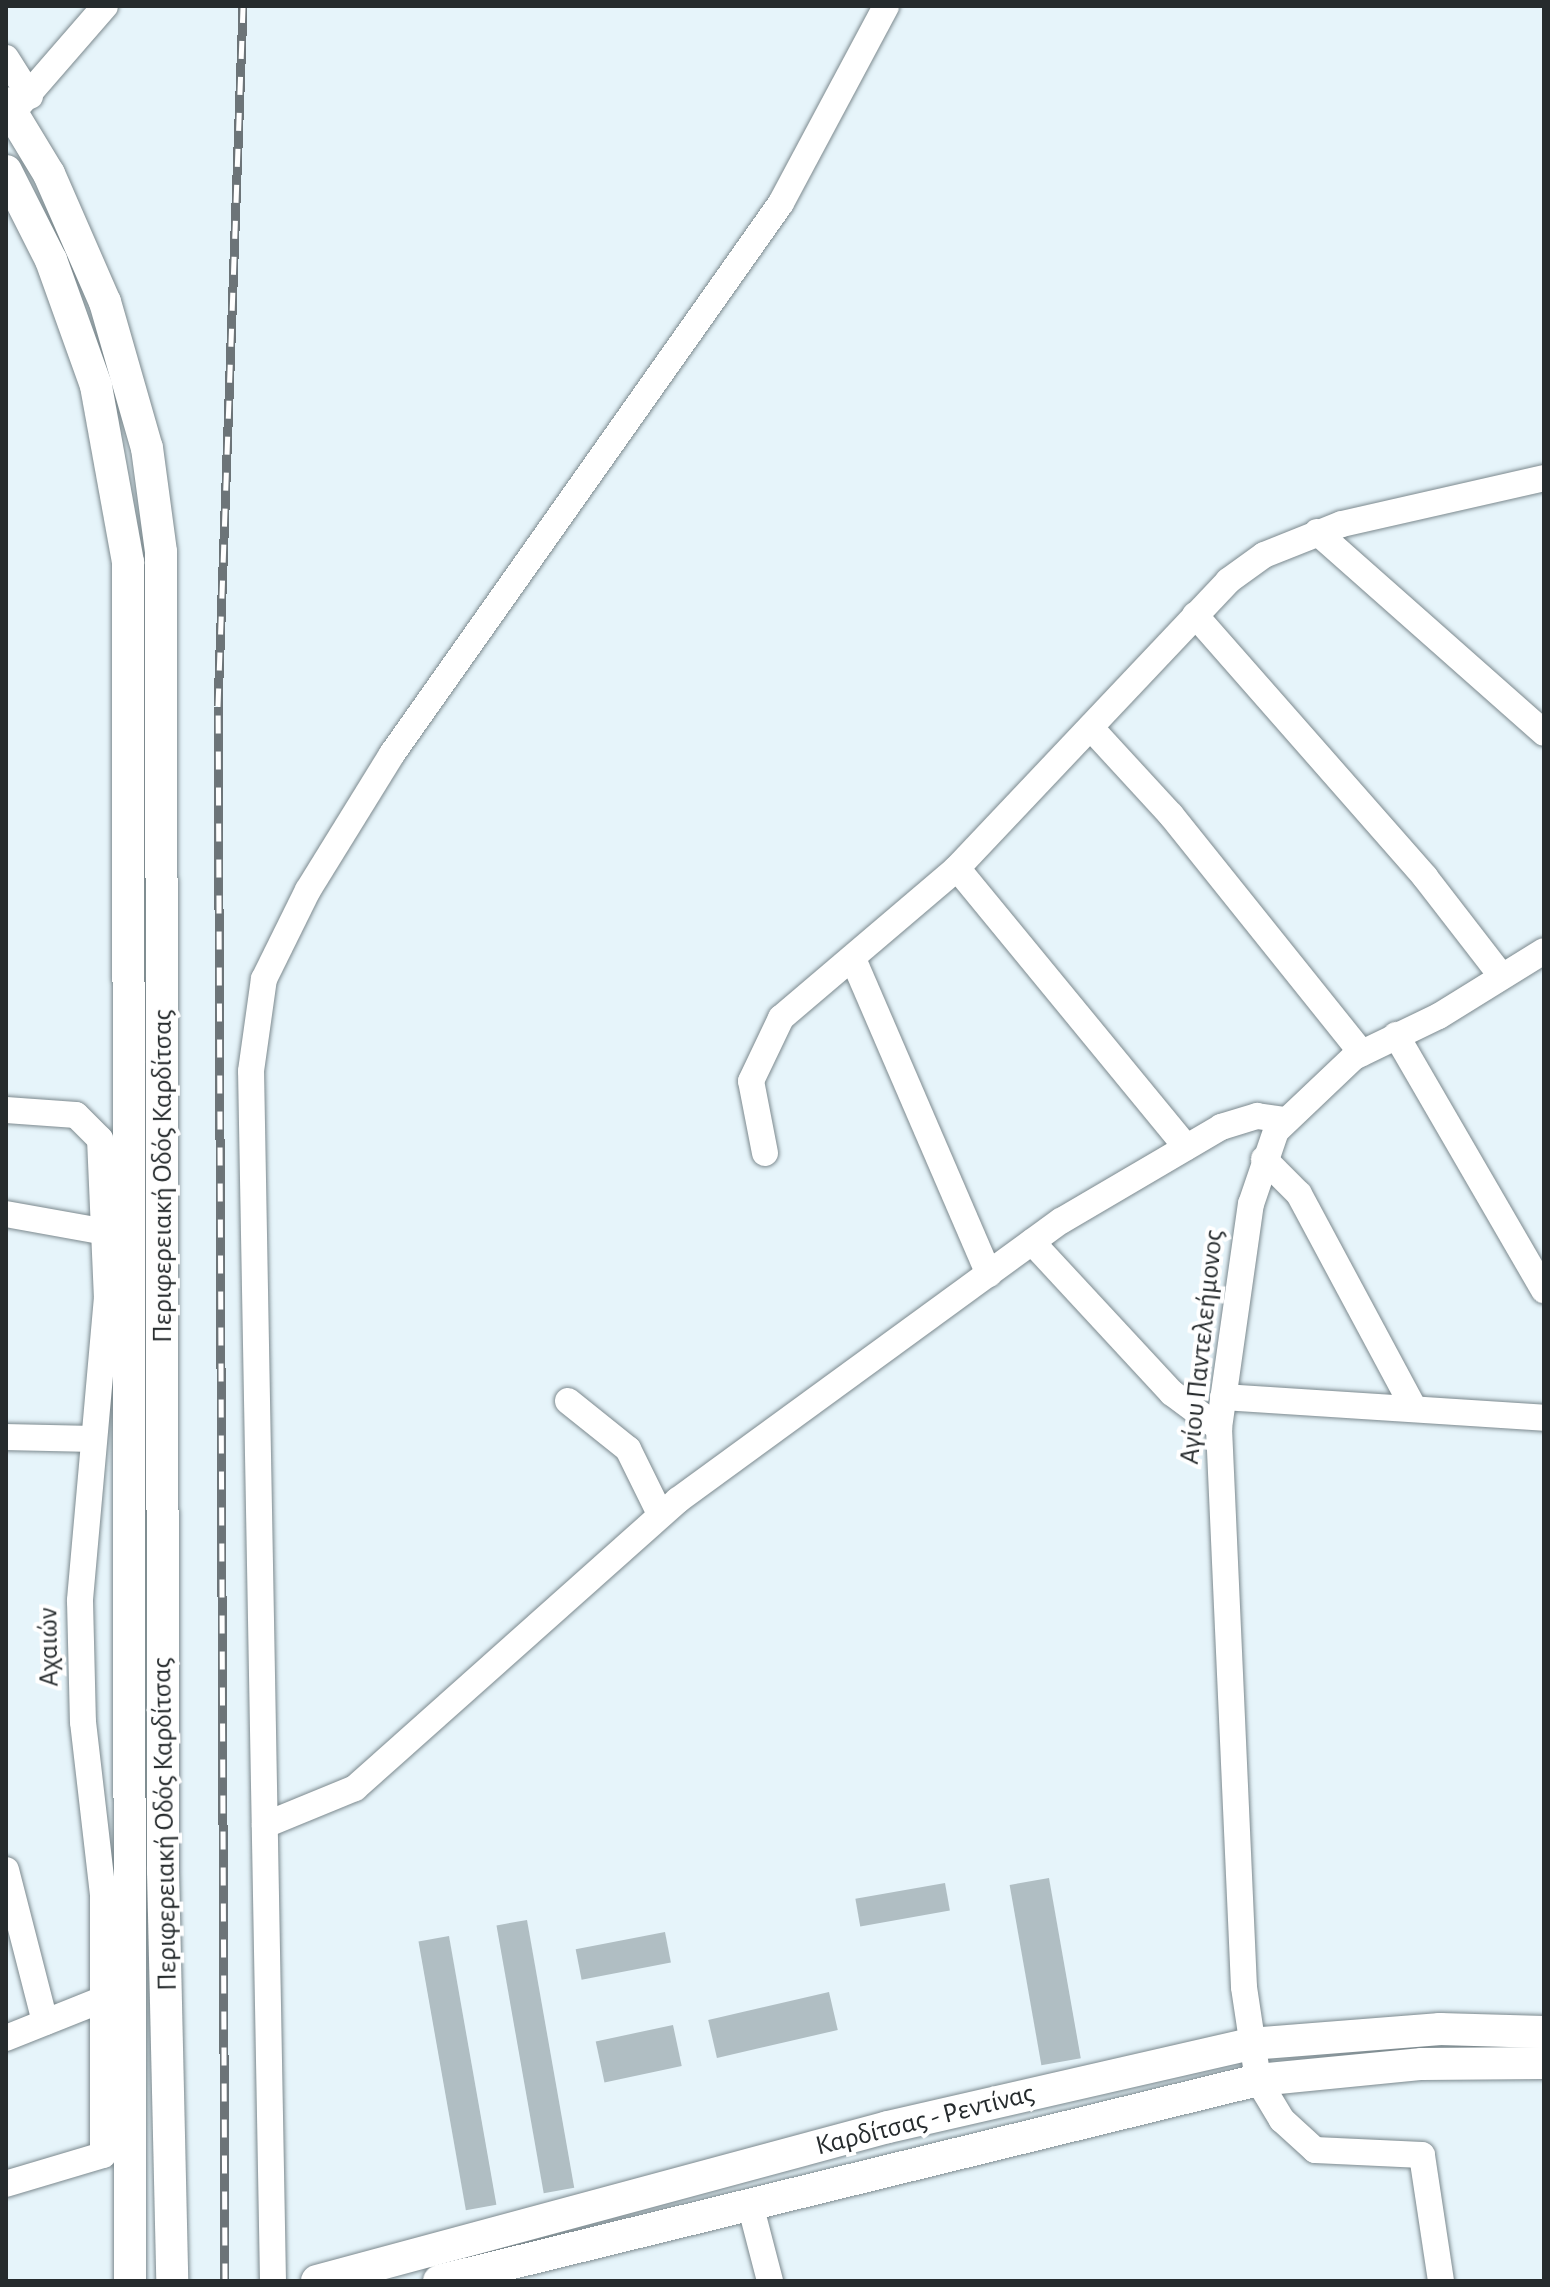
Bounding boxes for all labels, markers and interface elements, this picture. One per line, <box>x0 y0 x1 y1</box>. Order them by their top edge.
street label: Περιφερειακή Οδός Καρδίτσας <box>146 1009 180 1343</box>
street label: Αγίου Παντελεήμονος <box>1173 1228 1231 1466</box>
street label: Αχαιών <box>32 1607 66 1687</box>
street label: Περιφερειακή Οδός Καρδίτσας <box>145 1657 185 1991</box>
street label: Καρδίτσας - Ρεντίνας <box>812 2077 1038 2163</box>

